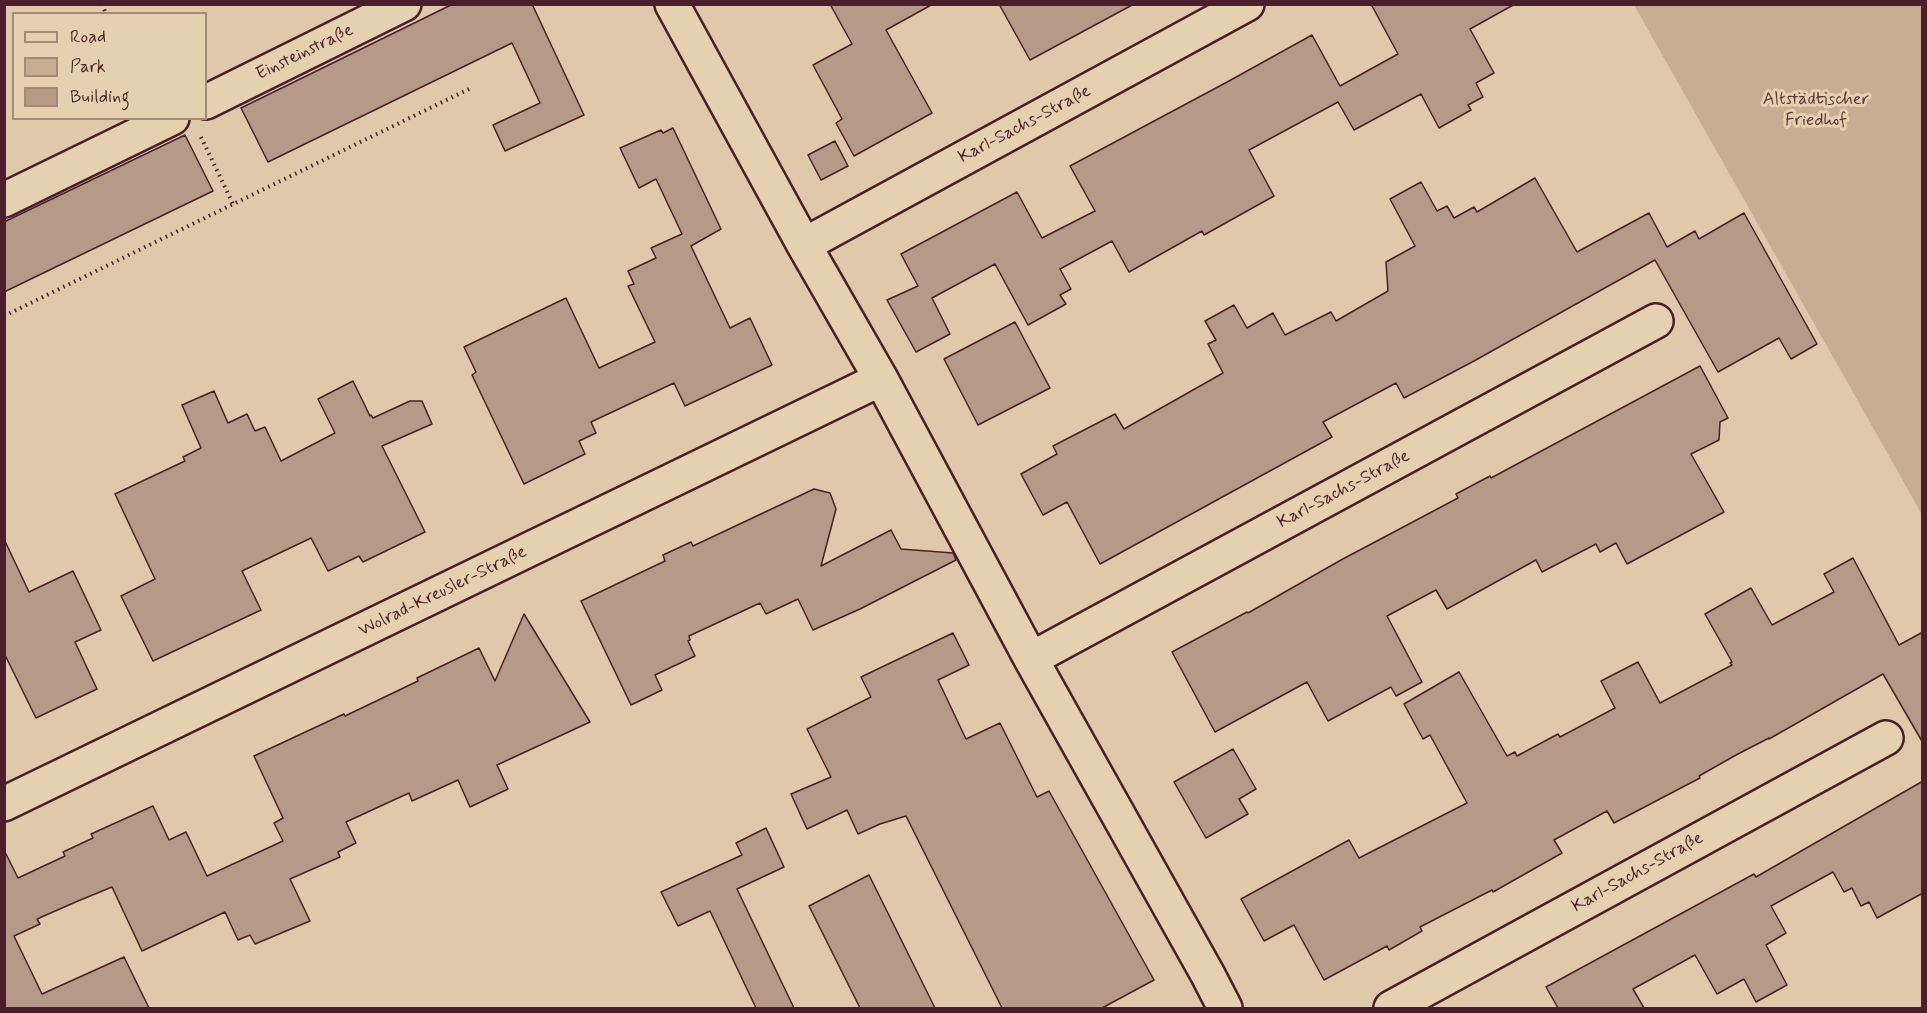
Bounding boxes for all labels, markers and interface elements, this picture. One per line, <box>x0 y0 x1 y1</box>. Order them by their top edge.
legend <box>12 12 207 120</box>
street label: Einsteinstraße <box>253 20 357 86</box>
text: Road <box>70 25 106 49</box>
text: Park <box>70 55 106 79</box>
street label: Karl-Sachs-Straße <box>955 81 1095 169</box>
text: Building <box>70 85 130 109</box>
park label: Altstädtischer Friedhof <box>1763 89 1869 132</box>
street label: Karl-Sachs-Straße <box>1274 446 1414 534</box>
street label: Wolrad-Kreusler-Straße <box>355 542 531 642</box>
street label: Karl-Sachs-Straße <box>1568 828 1708 918</box>

